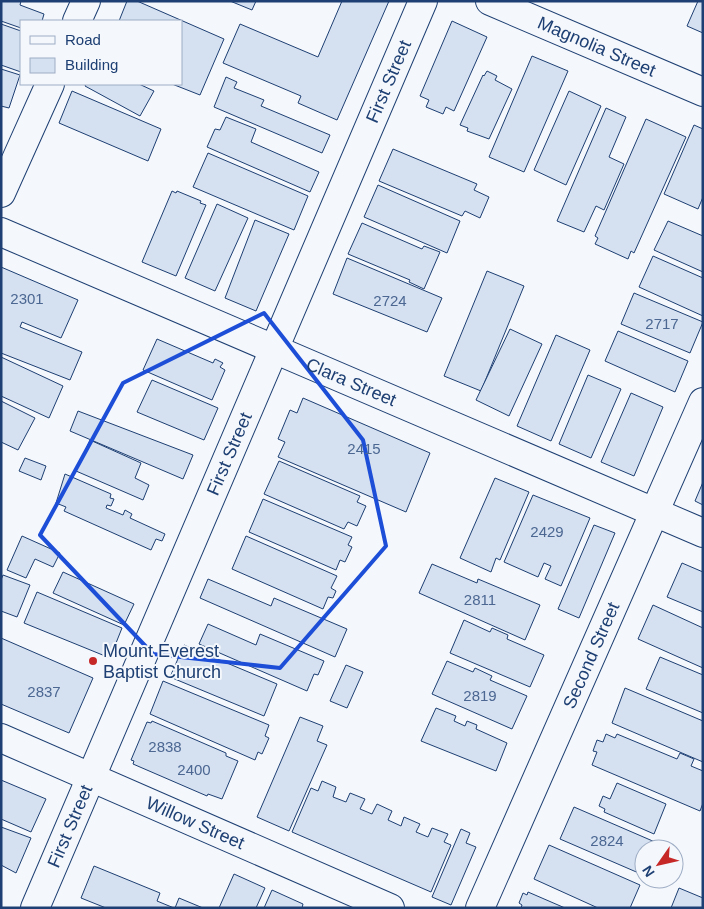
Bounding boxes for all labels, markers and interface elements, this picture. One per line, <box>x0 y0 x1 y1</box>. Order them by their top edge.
street label: Magnolia Street <box>535 13 659 81</box>
legend <box>20 20 182 85</box>
text: Road <box>65 31 101 48</box>
street label: First Street <box>362 37 415 126</box>
text: Building <box>65 56 118 73</box>
house number: 2301 <box>10 290 44 307</box>
house number: 2724 <box>373 292 407 309</box>
house number: 2717 <box>645 315 679 332</box>
street label: Clara Street <box>303 354 399 410</box>
street label: First Street <box>203 409 256 498</box>
house number: 2415 <box>347 440 381 457</box>
house number: 2429 <box>530 523 564 540</box>
house number: 2811 <box>464 591 496 608</box>
street label: Second Street <box>559 599 623 712</box>
place label: Mount Everest Baptist Church <box>103 641 221 682</box>
marker: Mount Everest Baptist Church <box>87 655 99 667</box>
house number: 2837 <box>27 683 61 700</box>
house number: 2819 <box>463 687 497 704</box>
house number: 2838 <box>148 738 182 755</box>
house number: 2400 <box>177 761 211 778</box>
street label: First Street <box>43 782 97 871</box>
street label: Willow Street <box>143 793 247 853</box>
house number: 2824 <box>590 832 624 849</box>
north arrow <box>634 839 684 889</box>
text: N <box>639 863 658 880</box>

